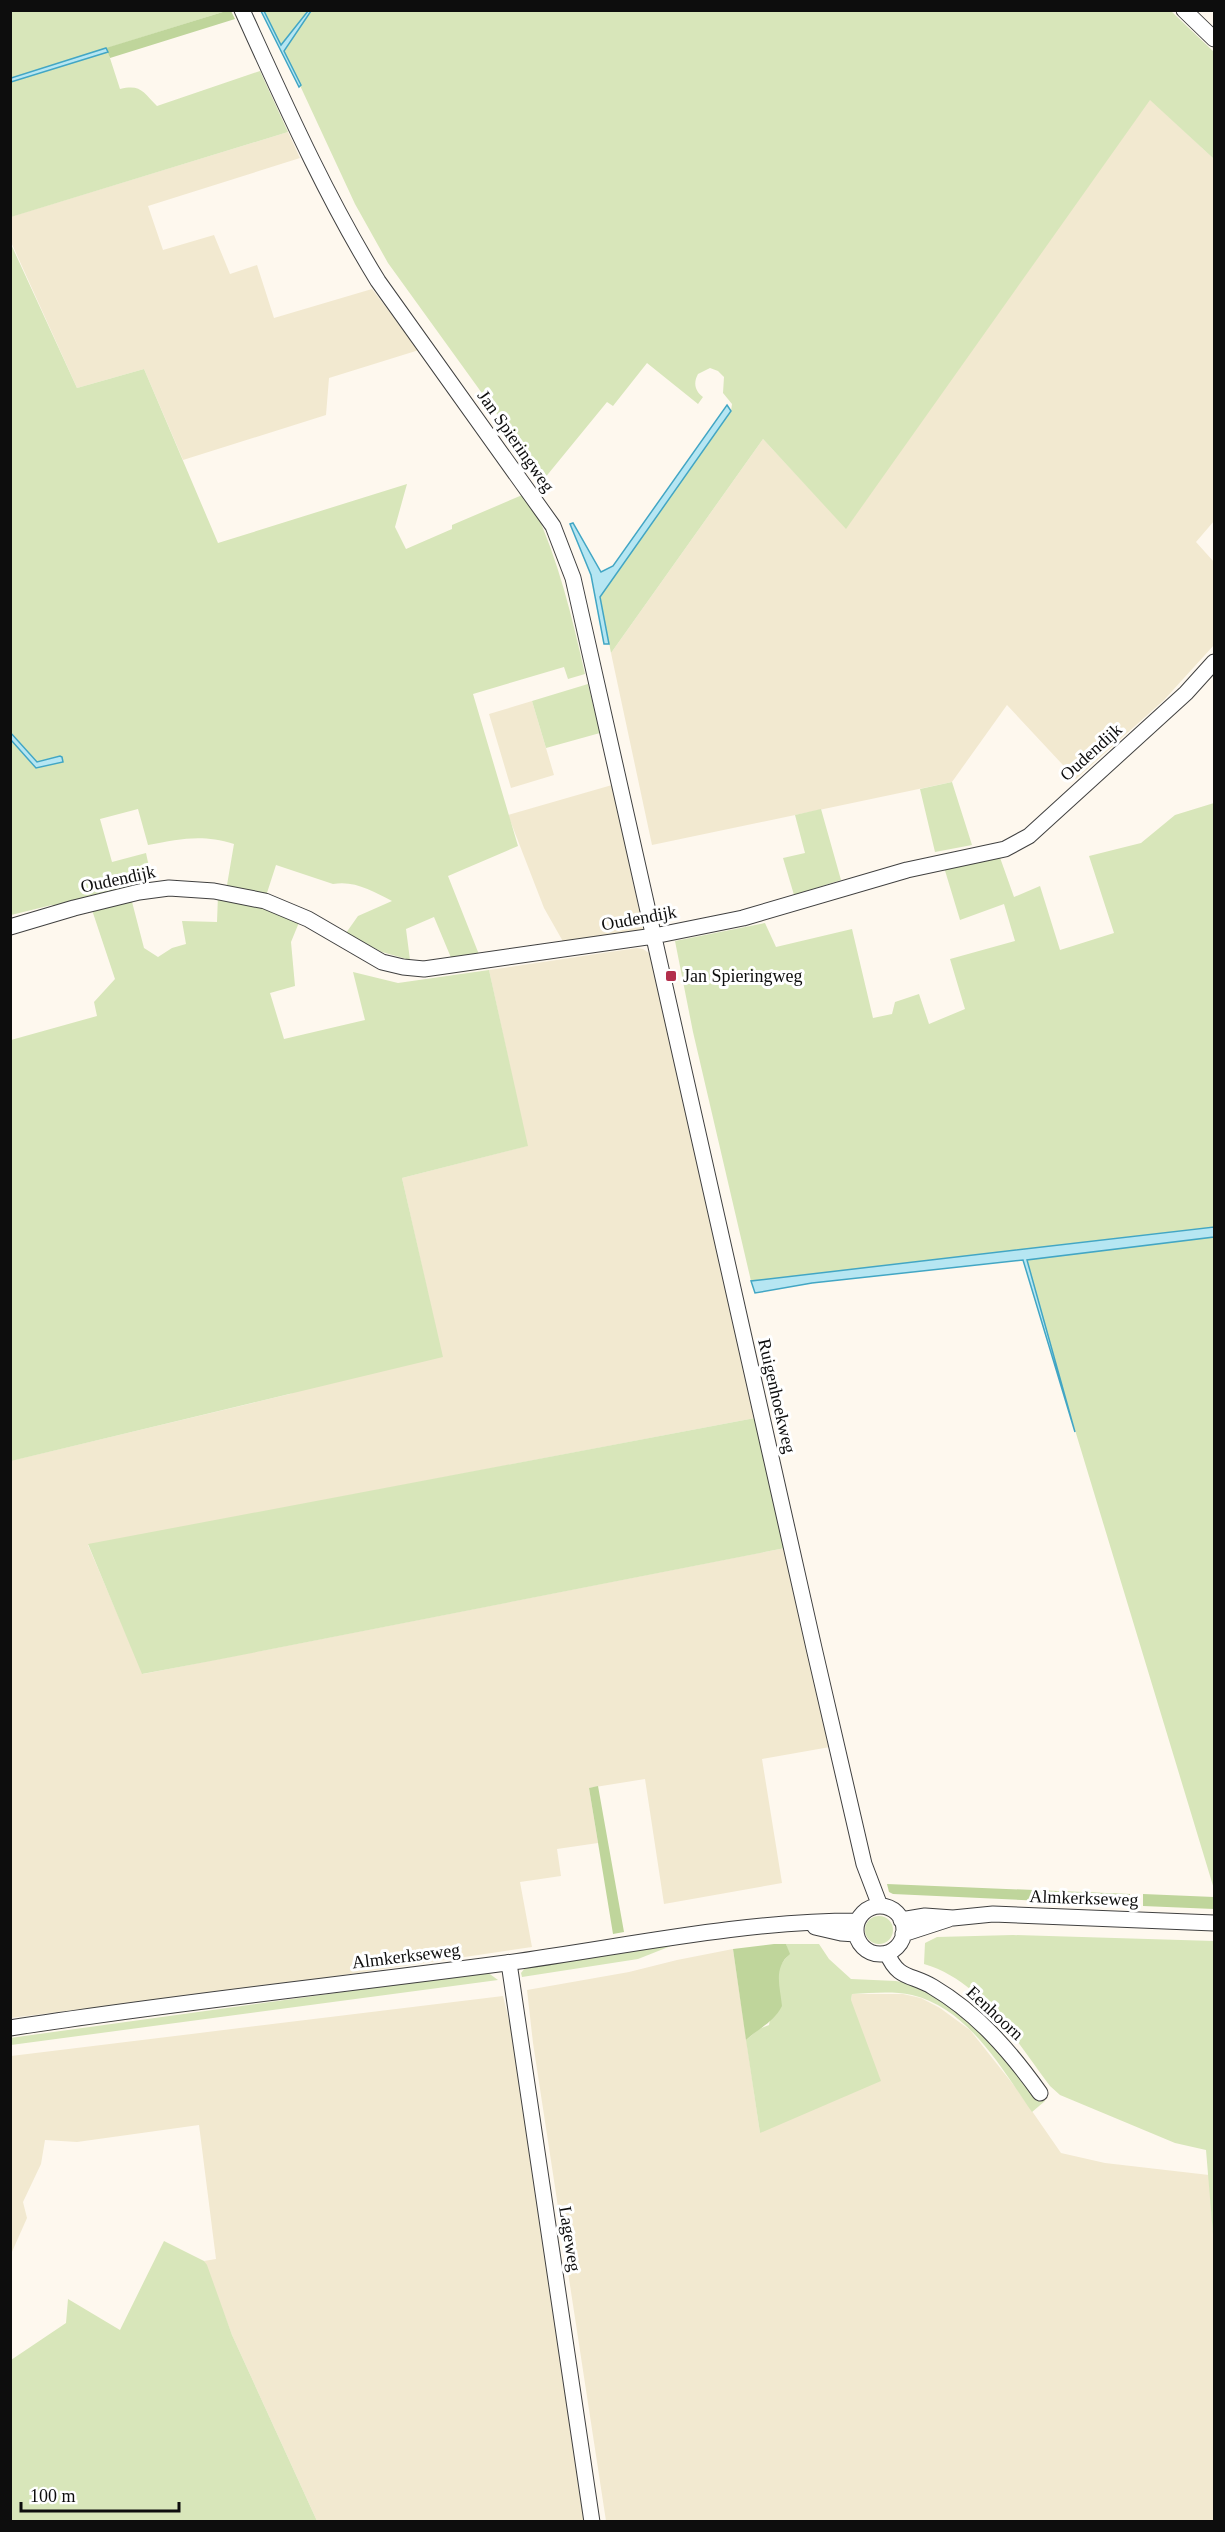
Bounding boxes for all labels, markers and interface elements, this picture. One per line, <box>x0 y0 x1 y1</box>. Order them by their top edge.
street label: Jan Spieringweg <box>474 386 558 496</box>
street label: Oudendijk <box>1056 719 1126 785</box>
street label: Oudendijk <box>79 861 157 897</box>
street label: Oudendijk <box>600 902 678 934</box>
place label: Jan Spieringweg <box>683 966 802 986</box>
marker: Jan Spieringweg <box>664 969 678 983</box>
street label: Ruigenhoekweg <box>754 1337 800 1455</box>
street label: Almkerkseweg <box>1029 1886 1139 1910</box>
street label: Almkerkseweg <box>351 1939 461 1973</box>
street label: Eenhoorn <box>963 1982 1027 2044</box>
street label: Lageweg <box>555 2205 585 2273</box>
scale bar <box>21 2475 178 2513</box>
text: 100 m <box>30 2486 76 2506</box>

